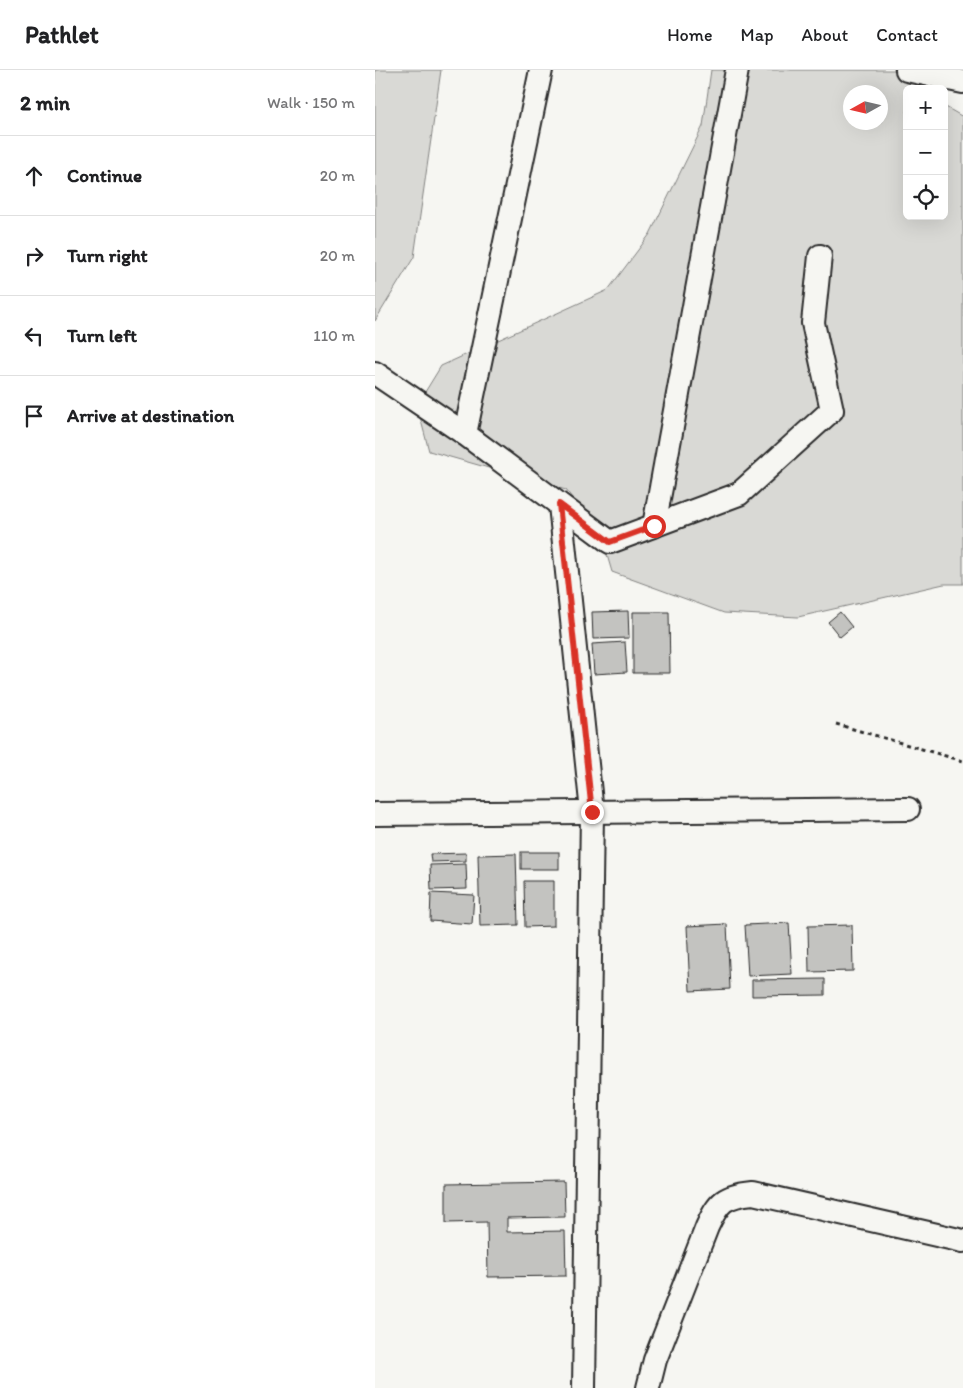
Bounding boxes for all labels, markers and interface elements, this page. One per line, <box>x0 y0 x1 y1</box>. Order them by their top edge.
text: Pathlet <box>25 20 99 49</box>
text: Home <box>667 24 713 46</box>
text: Map <box>741 24 774 46</box>
text: About <box>802 24 848 46</box>
text: Contact <box>876 24 938 46</box>
north arrow <box>843 85 888 130</box>
map controls <box>903 85 948 220</box>
button: + <box>903 85 948 130</box>
text: 2 min <box>20 90 70 115</box>
text: Walk · 150 m <box>267 93 355 112</box>
button: − <box>903 130 948 175</box>
icon: ahead <box>20 162 48 190</box>
text: Continue <box>67 164 142 187</box>
text: 20 m <box>320 166 355 185</box>
button: locate <box>903 175 948 220</box>
icon: right <box>20 242 48 270</box>
text: Turn right <box>67 244 148 267</box>
text: 20 m <box>320 246 355 265</box>
icon: left <box>20 322 48 350</box>
text: Turn left <box>67 324 137 347</box>
text: 110 m <box>313 326 355 345</box>
icon: arrive <box>20 402 48 430</box>
text: Arrive at destination <box>67 404 234 427</box>
route start <box>643 515 666 538</box>
route end <box>581 801 604 824</box>

